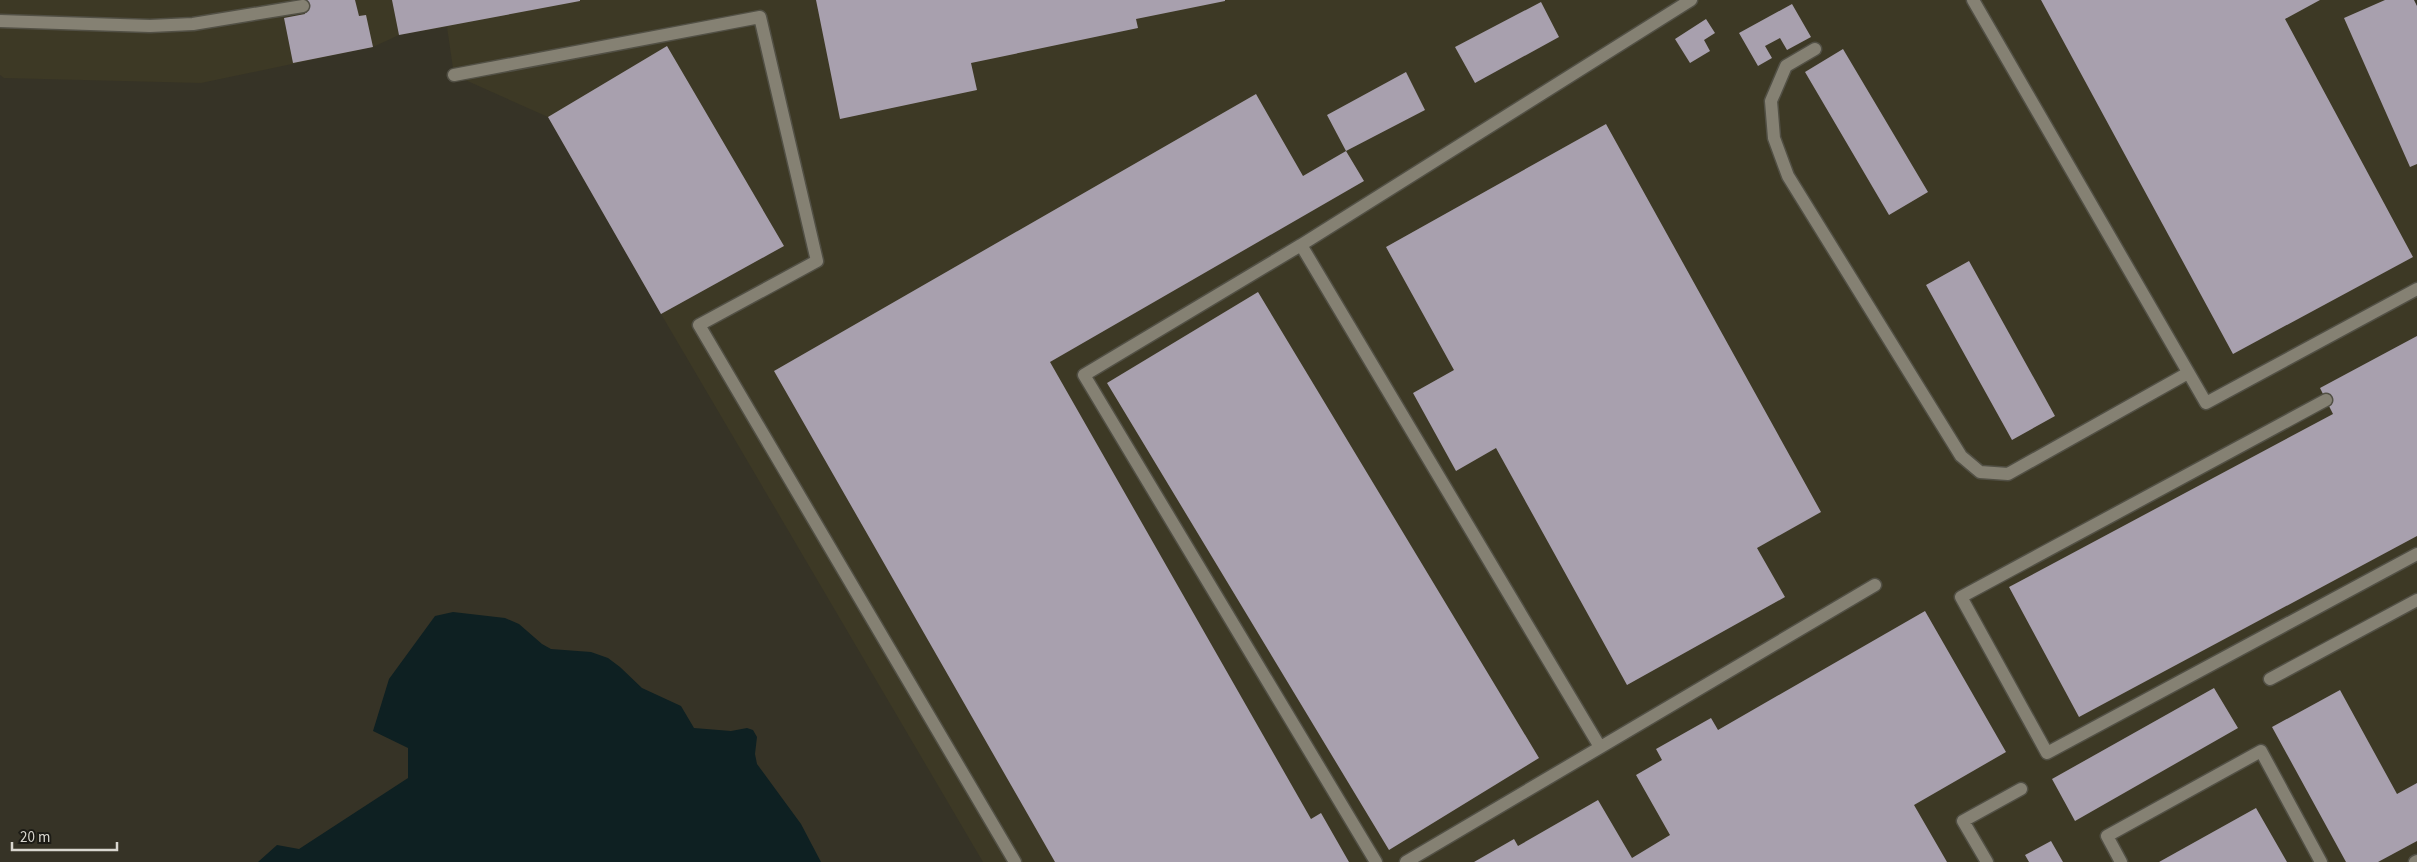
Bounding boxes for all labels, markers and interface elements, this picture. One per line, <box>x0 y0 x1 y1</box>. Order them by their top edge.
scale bar <box>12 820 118 852</box>
text: 20 m <box>20 827 50 848</box>

